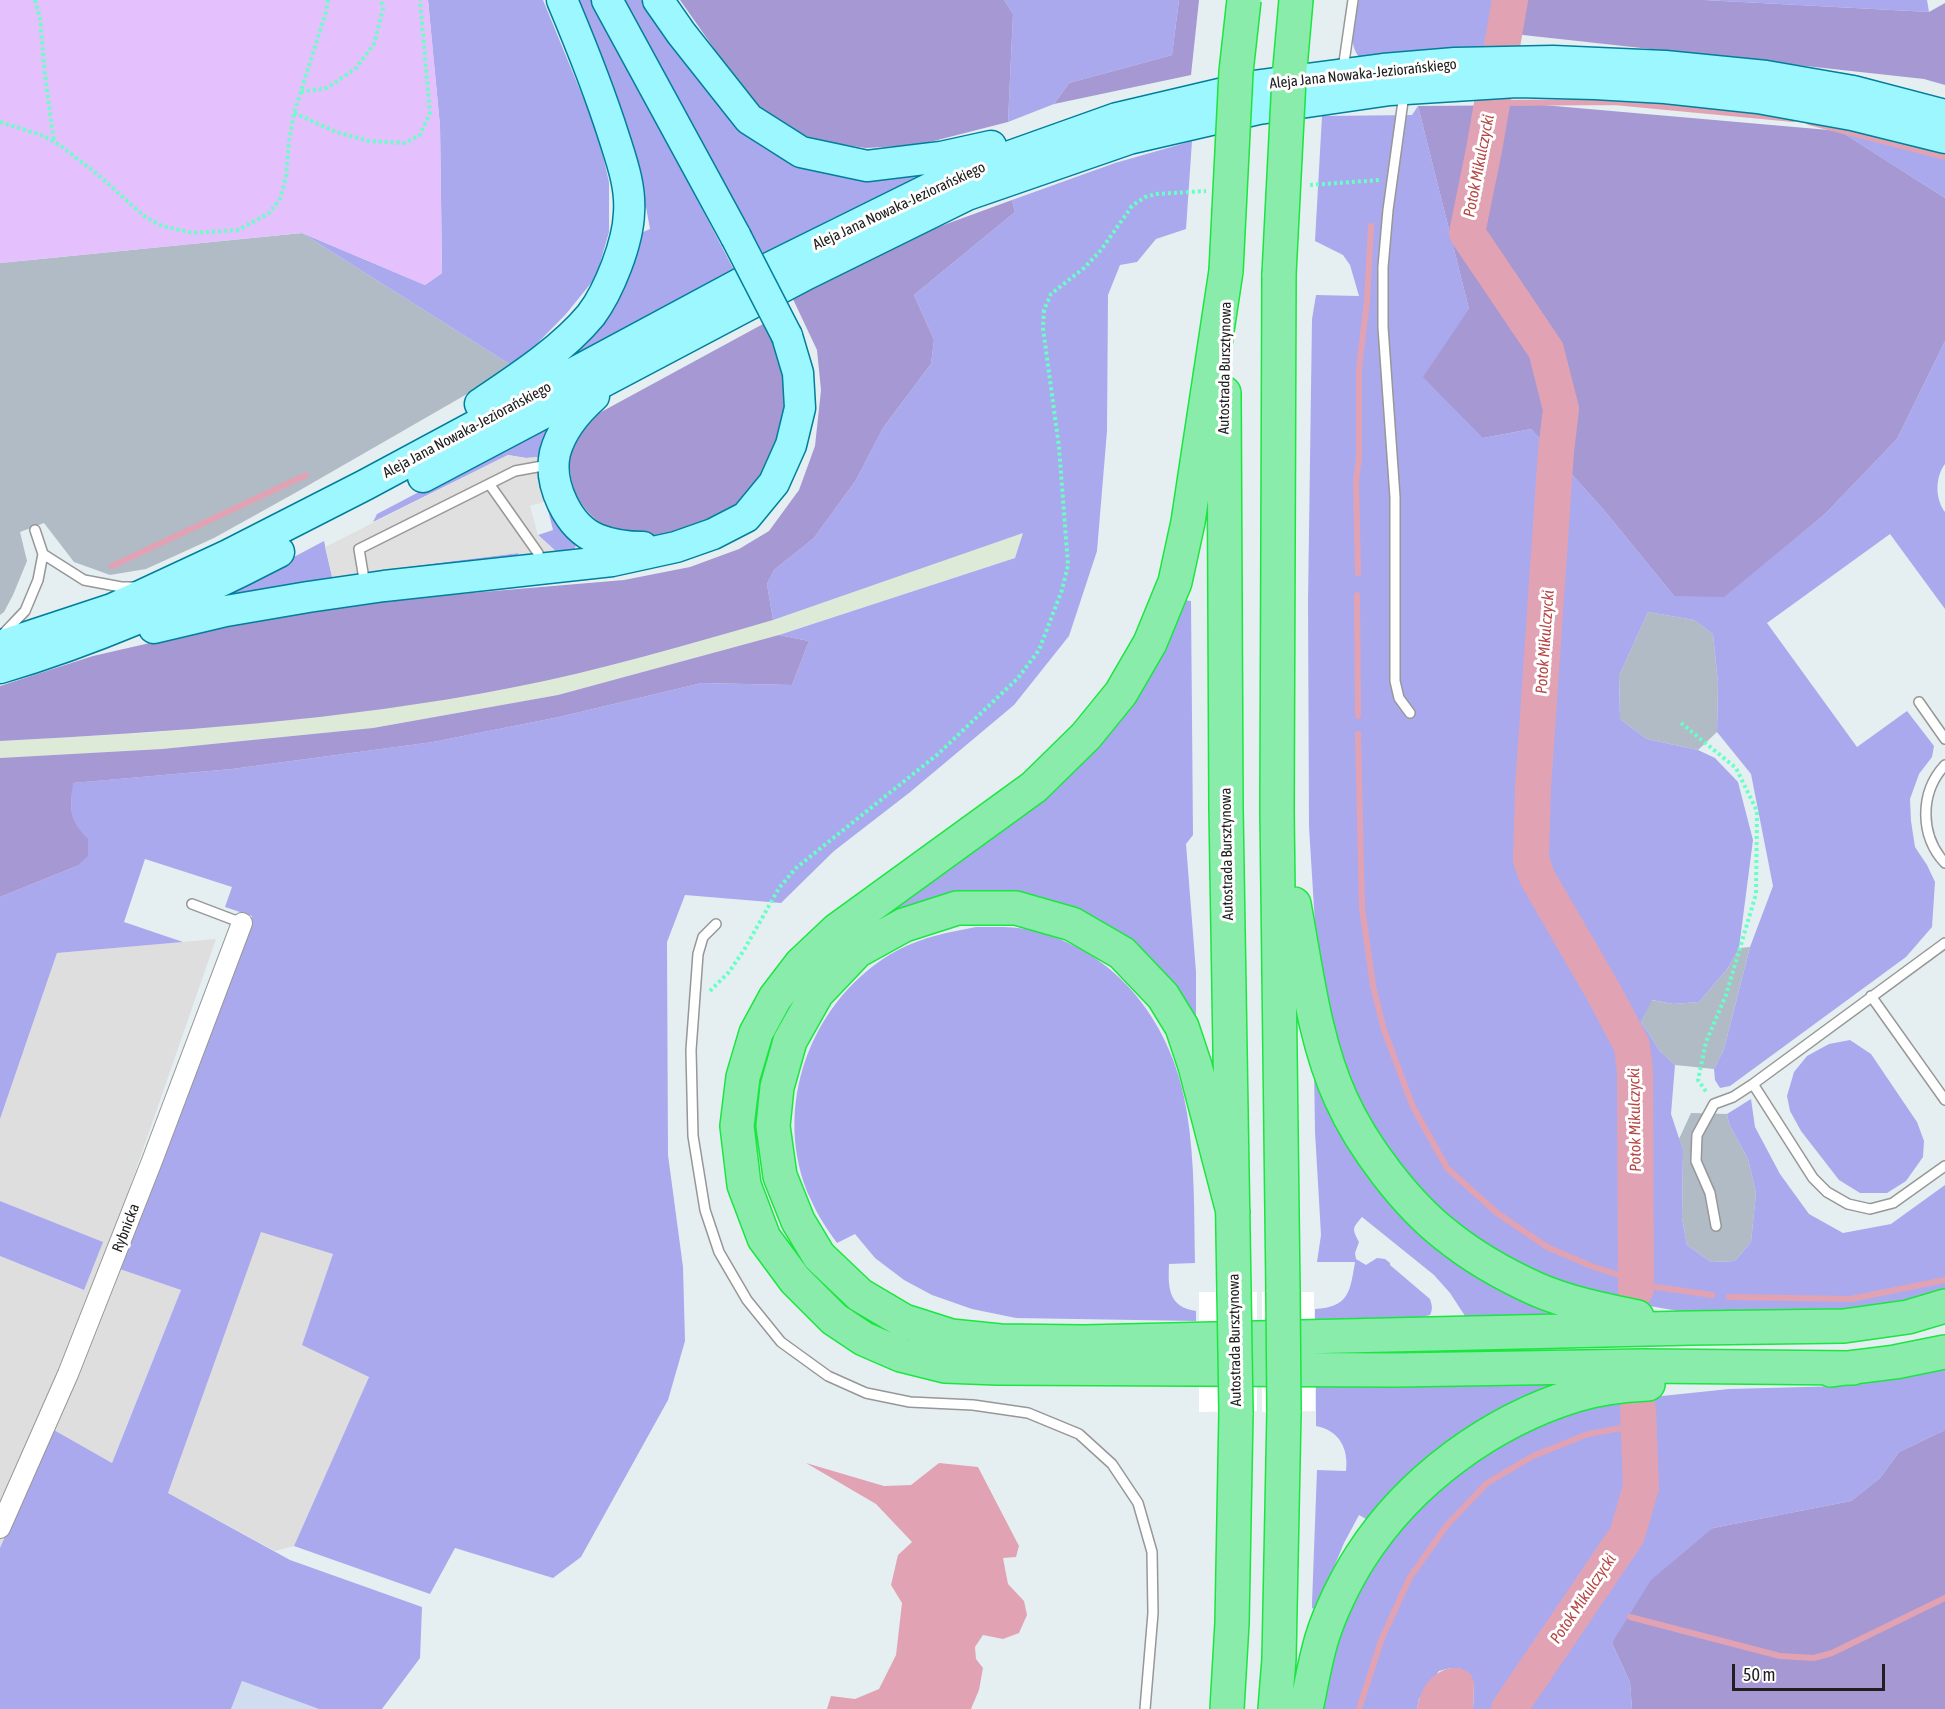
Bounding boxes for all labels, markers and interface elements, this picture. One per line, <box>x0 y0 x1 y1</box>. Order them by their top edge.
street label: Aleja Jana Nowaka-Jeziorańskiego <box>1268 55 1458 93</box>
water label: Potok Mikulczycki <box>1460 113 1498 219</box>
street label: Aleja Jana Nowaka-Jeziorańskiego <box>810 158 988 254</box>
street label: Autostrada Bursztynowa <box>1215 302 1235 434</box>
street label: Aleja Jana Nowaka-Jeziorańskiego <box>380 378 554 482</box>
water label: Potok Mikulczycki <box>1532 590 1558 694</box>
street label: Autostrada Bursztynowa <box>1217 788 1237 920</box>
water label: Potok Mikulczycki <box>1624 1068 1646 1172</box>
street label: Rybnicka <box>109 1201 143 1255</box>
street label: Autostrada Bursztynowa <box>1225 1274 1245 1406</box>
water label: Potok Mikulczycki <box>1546 1551 1620 1647</box>
scale bar <box>1735 1652 1888 1690</box>
text: 50 m <box>1743 1664 1775 1685</box>

